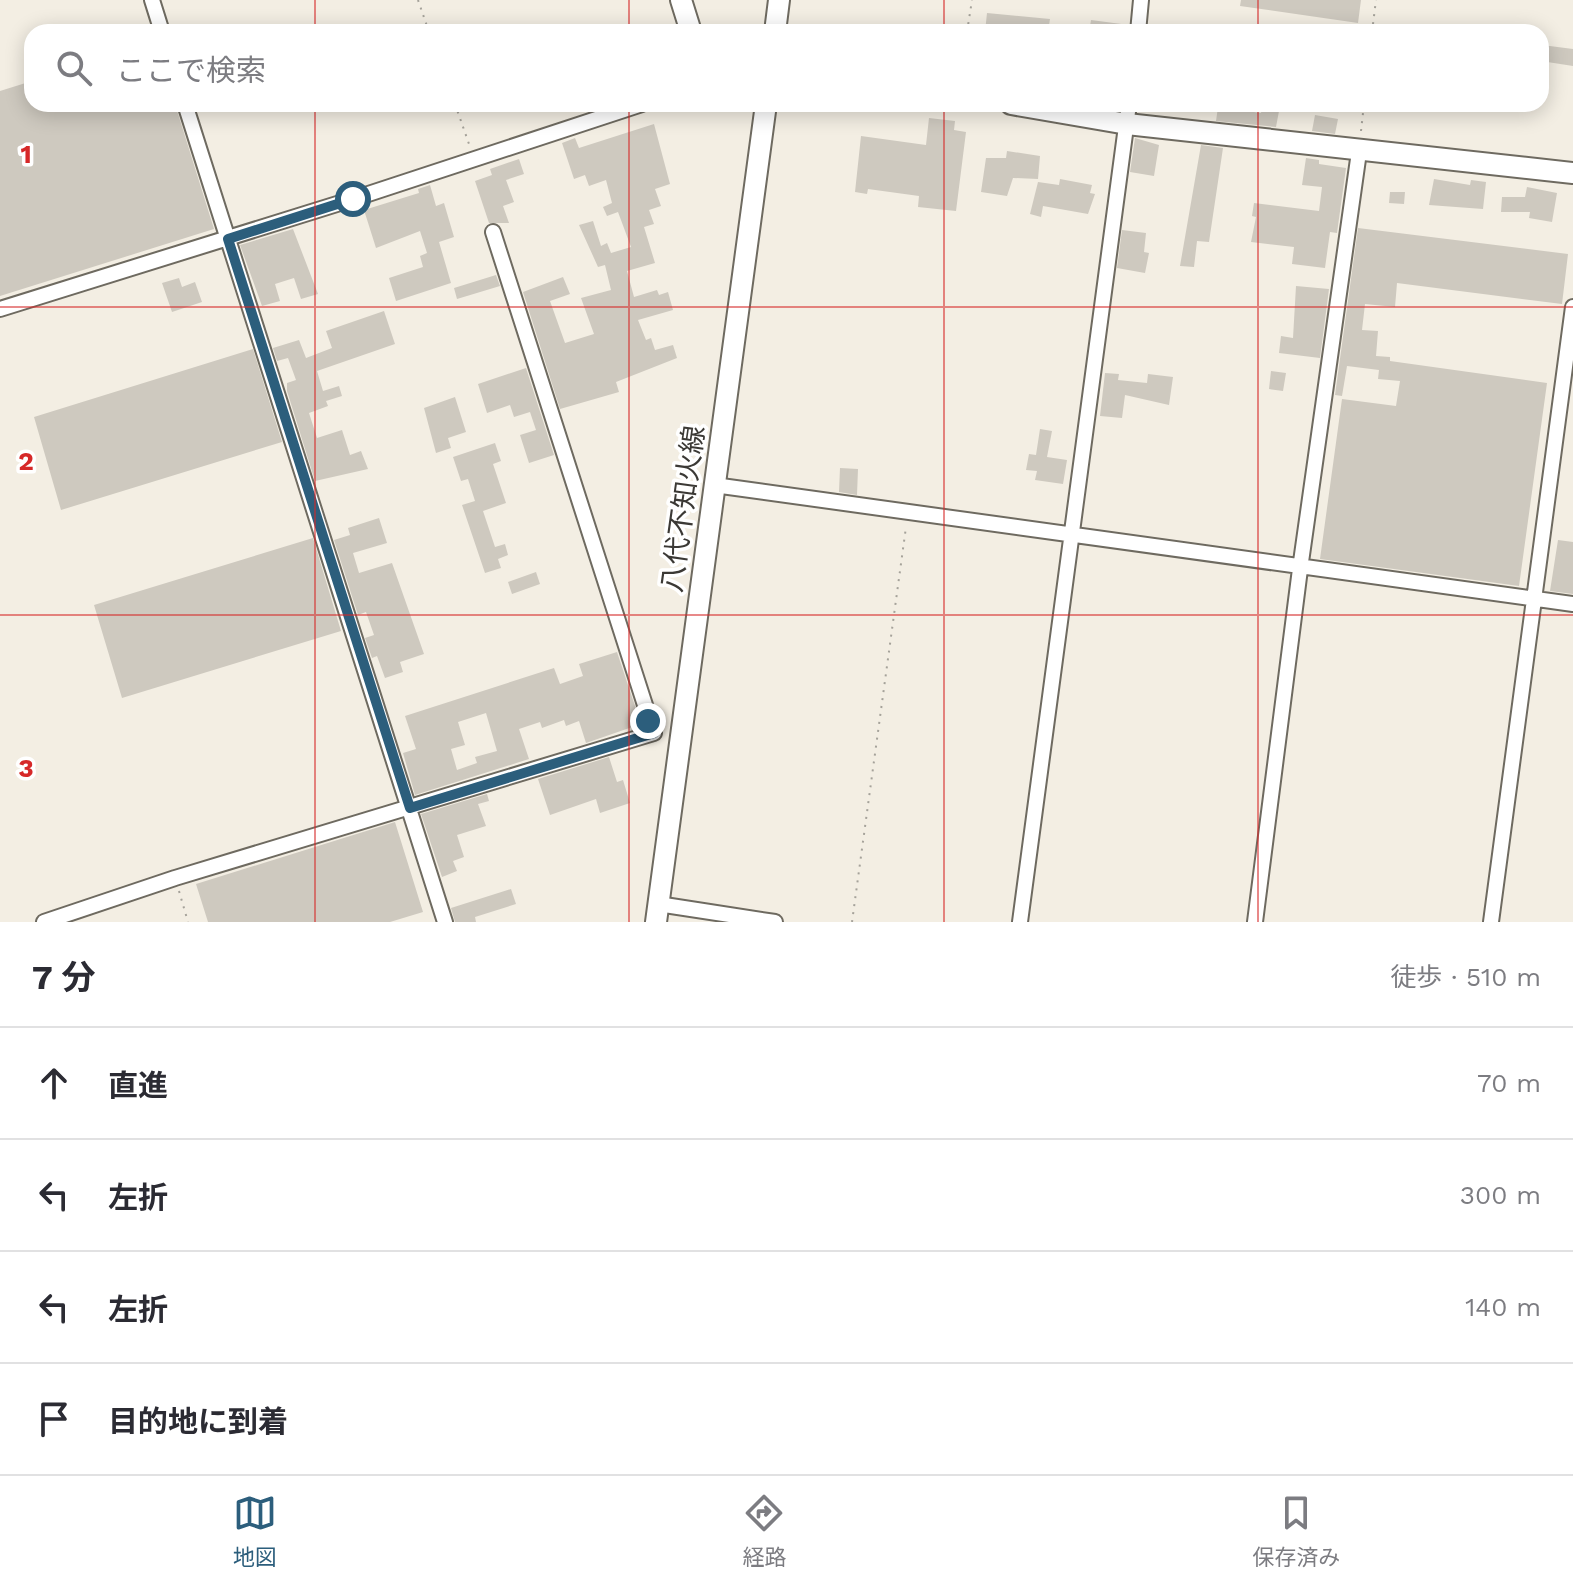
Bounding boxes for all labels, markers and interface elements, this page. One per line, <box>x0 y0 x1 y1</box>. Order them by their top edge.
search box <box>24 24 1549 112</box>
icon: search <box>52 46 96 90</box>
text: ここで検索 <box>116 53 266 88</box>
text: 1 <box>20 139 32 169</box>
route start <box>335 181 371 217</box>
street label: 八代不知火線 <box>655 424 711 594</box>
text: 2 <box>18 446 34 476</box>
route end <box>630 703 666 739</box>
text: 3 <box>18 753 34 783</box>
text: 7 分 <box>32 957 96 997</box>
text: 徒歩 · 510 m <box>1390 962 1541 992</box>
icon: ahead <box>32 1061 76 1105</box>
text: 直進 <box>108 1068 168 1103</box>
text: 70 m <box>1477 1068 1541 1098</box>
icon: left <box>32 1173 76 1217</box>
text: 左折 <box>108 1180 168 1215</box>
text: 300 m <box>1460 1180 1541 1210</box>
icon: left <box>32 1285 76 1329</box>
text: 左折 <box>108 1292 168 1327</box>
text: 140 m <box>1465 1292 1541 1322</box>
icon: arrive <box>32 1397 76 1441</box>
text: 目的地に到着 <box>108 1404 288 1439</box>
tab: 地図 <box>233 1491 277 1571</box>
tab: 経路 <box>742 1491 786 1571</box>
tab: 保存済み <box>1252 1491 1340 1571</box>

